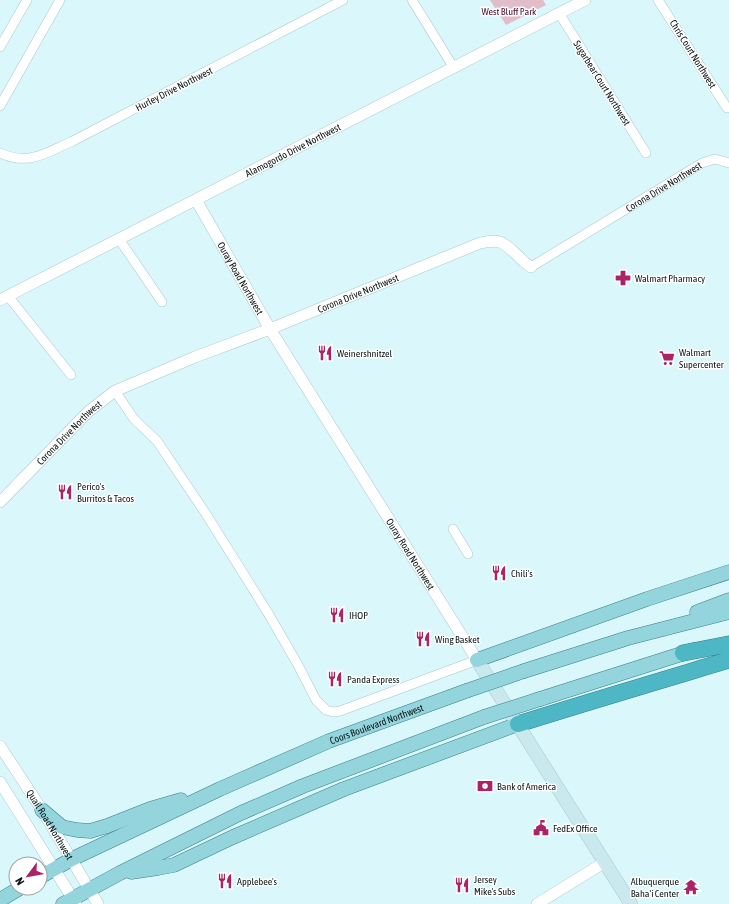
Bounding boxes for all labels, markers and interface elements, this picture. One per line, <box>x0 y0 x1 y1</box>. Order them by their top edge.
park label: West Bluff Park <box>482 6 537 17</box>
street label: Chris Court Northwest <box>667 18 719 90</box>
street label: Sugarbear Court Northwest <box>571 38 633 128</box>
street label: Hurley Drive Northwest <box>134 65 214 113</box>
street label: Alamogordo Drive Northwest <box>243 121 342 179</box>
street label: Corona Drive Northwest <box>624 159 703 214</box>
street label: Ouray Road Northwest <box>216 240 266 317</box>
pharmacy icon: Walmart Pharmacy <box>614 269 632 287</box>
street label: Corona Drive Northwest <box>316 271 400 315</box>
place label: Walmart Pharmacy <box>635 273 705 284</box>
restaurant icon: Weinershnitzel <box>316 344 334 362</box>
place label: Walmart Supercenter <box>679 347 725 370</box>
place label: Weinershnitzel <box>337 348 393 359</box>
supermarket icon: Walmart Supercenter <box>658 349 676 367</box>
street label: Corona Drive Northwest <box>34 398 104 467</box>
place label: Perico's Burritos & Tacos <box>77 481 134 504</box>
restaurant icon: Perico's Burritos & Tacos <box>56 483 74 501</box>
street label: Ouray Road Northwest <box>384 516 437 592</box>
restaurant icon: Chili's <box>490 564 508 582</box>
place label: Chili's <box>511 568 533 579</box>
restaurant icon: IHOP <box>328 606 346 624</box>
place label: IHOP <box>349 610 368 621</box>
restaurant icon: Wing Basket <box>414 630 432 648</box>
place label: Wing Basket <box>435 634 480 645</box>
restaurant icon: Panda Express <box>326 670 344 688</box>
place label: Panda Express <box>347 674 400 685</box>
street label: Coors Boulevard Northwest <box>328 702 425 746</box>
bank icon: Bank of America <box>476 777 494 795</box>
place label: Bank of America <box>497 781 556 792</box>
street label: Quail Road Northwest <box>24 787 76 862</box>
public building icon: FedEx Office <box>532 819 550 837</box>
place label: FedEx Office <box>553 823 598 834</box>
north arrow <box>8 856 48 896</box>
restaurant icon: Applebee's <box>216 872 234 890</box>
place label: Jersey Mike's Subs <box>474 874 516 897</box>
text: N <box>13 875 26 887</box>
place label: Applebee's <box>237 876 278 887</box>
restaurant icon: Jersey Mike's Subs <box>453 876 471 894</box>
place label: Albuquerque Baha'i Center <box>631 876 680 899</box>
temple icon: Albuquerque Baha'i Center <box>682 878 700 896</box>

